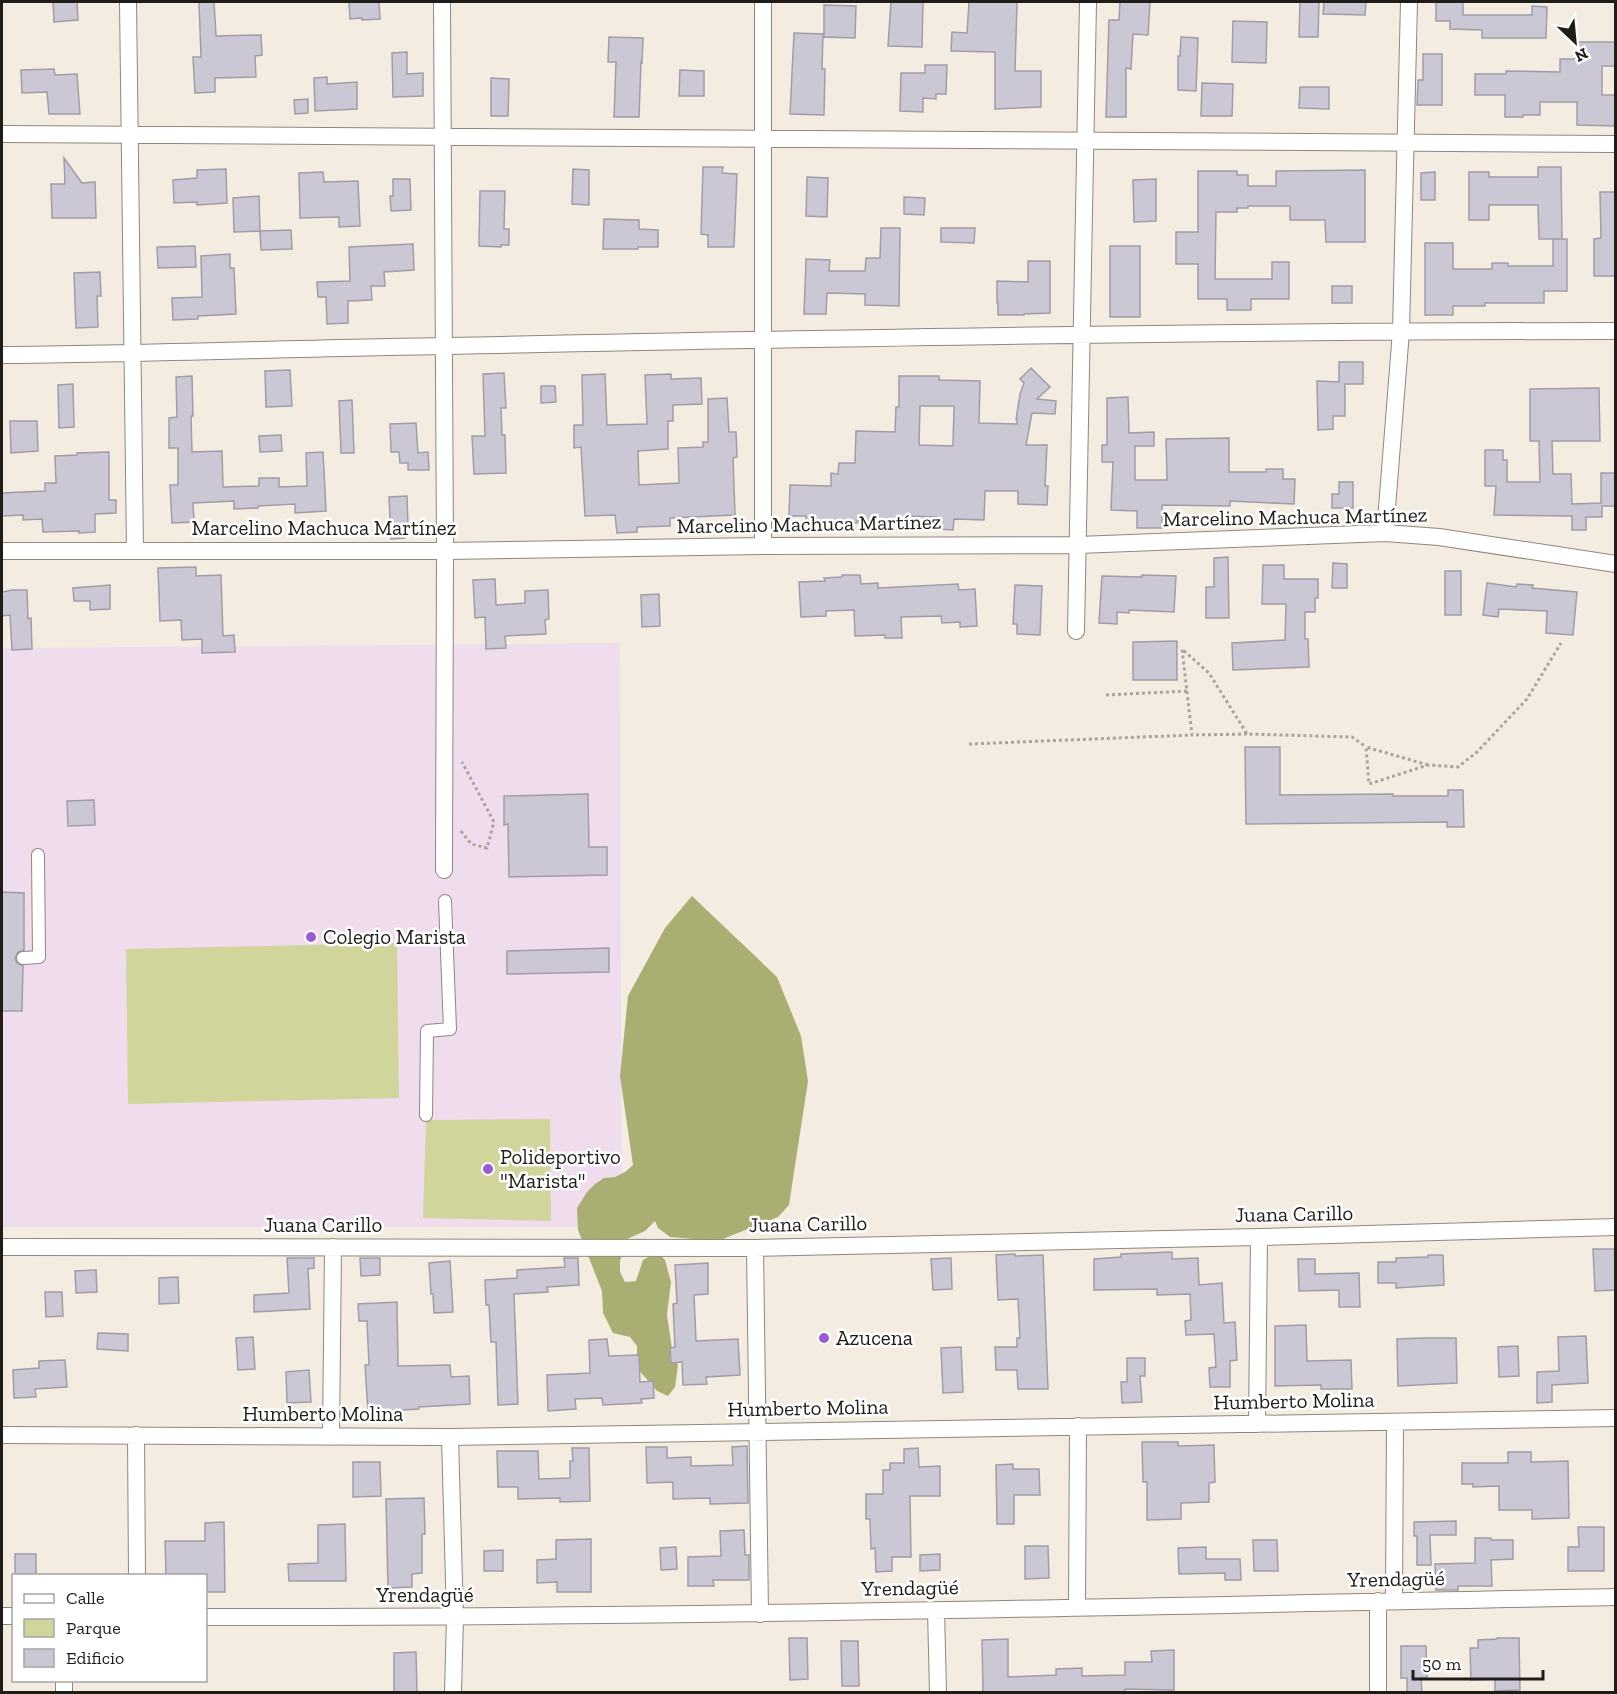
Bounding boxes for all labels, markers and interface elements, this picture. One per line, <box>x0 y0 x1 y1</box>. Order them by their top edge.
north arrow <box>1545 12 1605 72</box>
text: N <box>1572 44 1591 66</box>
street label: Marcelino Machuca Martínez <box>1162 502 1428 531</box>
street label: Marcelino Machuca Martínez <box>676 509 942 538</box>
street label: Marcelino Machuca Martínez <box>192 515 457 540</box>
place label: Colegio Marista <box>323 924 466 949</box>
marker: Colegio Marista <box>304 930 318 944</box>
place label: Polideportivo "Marista" <box>500 1144 621 1193</box>
marker: Polideportivo "Marista" <box>481 1162 495 1176</box>
street label: Juana Carillo <box>1235 1200 1353 1227</box>
street label: Juana Carillo <box>749 1210 867 1237</box>
street label: Juana Carillo <box>264 1212 382 1237</box>
place label: Azucena <box>836 1325 913 1350</box>
marker: Azucena <box>817 1331 831 1345</box>
street label: Humberto Molina <box>1213 1387 1375 1414</box>
street label: Humberto Molina <box>727 1394 889 1421</box>
street label: Humberto Molina <box>242 1401 404 1426</box>
street label: Yrendagüé <box>1346 1565 1445 1592</box>
legend <box>12 1574 207 1682</box>
street label: Yrendagüé <box>860 1574 959 1601</box>
street label: Yrendagüé <box>375 1582 474 1607</box>
text: Calle <box>66 1587 104 1609</box>
text: Parque <box>66 1617 121 1639</box>
scale bar <box>1413 1643 1544 1681</box>
text: Edificio <box>66 1647 124 1669</box>
text: 50 m <box>1422 1653 1462 1675</box>

